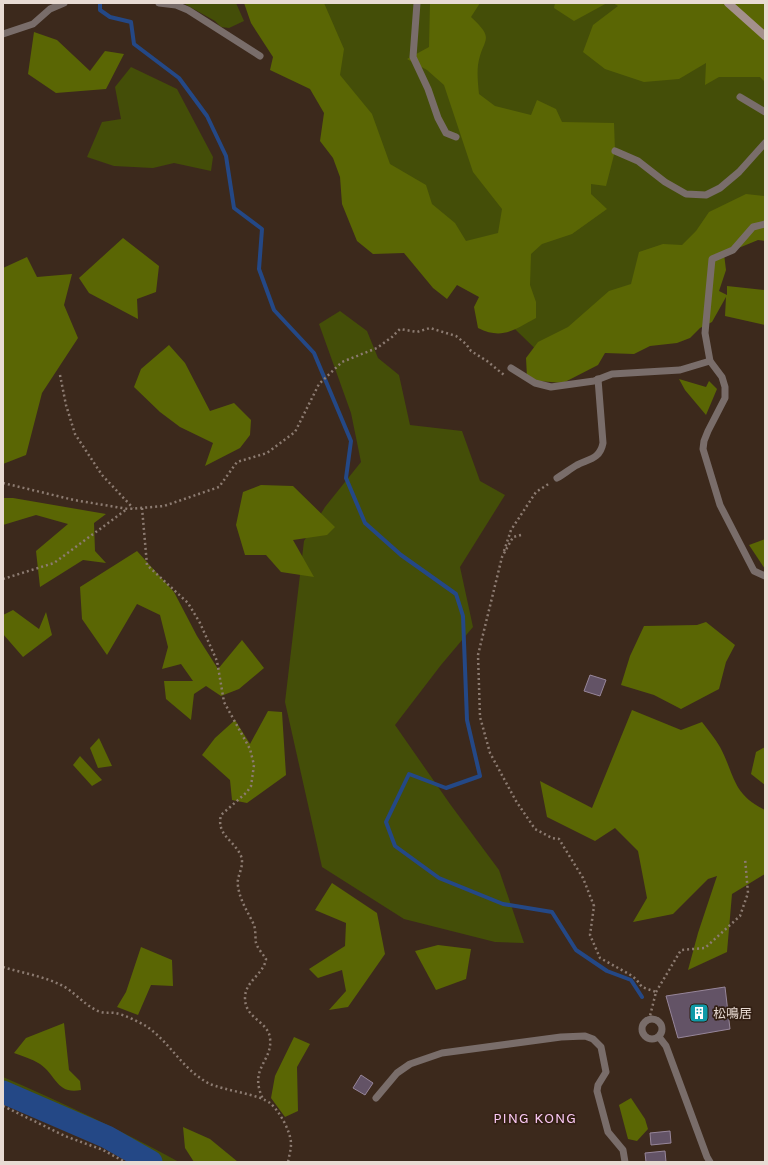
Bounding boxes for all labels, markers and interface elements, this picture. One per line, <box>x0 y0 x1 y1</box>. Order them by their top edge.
building icon: 松鳴居 <box>688 1002 710 1024</box>
place label: 松鳴居 <box>713 1006 752 1021</box>
district label: PING KONG <box>493 1109 577 1127</box>

